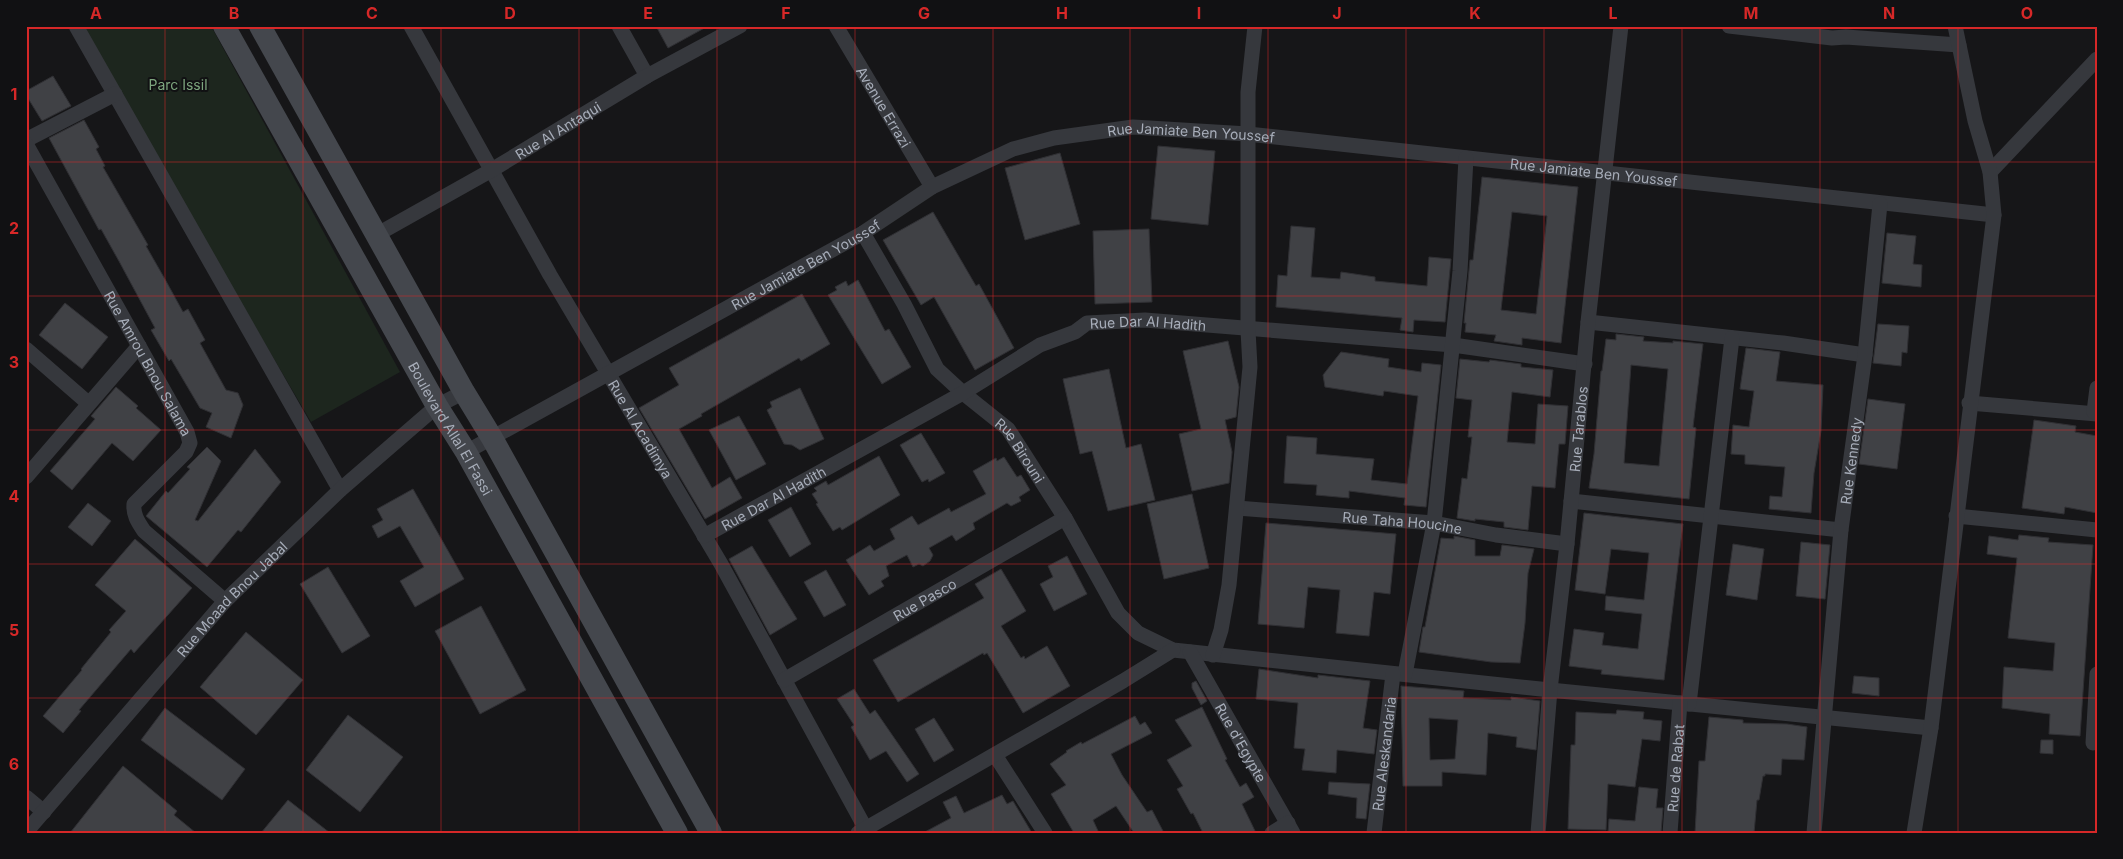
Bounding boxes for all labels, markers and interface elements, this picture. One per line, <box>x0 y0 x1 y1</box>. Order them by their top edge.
text: A <box>90 3 102 23</box>
text: B <box>229 3 239 23</box>
text: C <box>366 3 378 23</box>
text: D <box>504 3 516 23</box>
text: E <box>643 3 653 23</box>
text: F <box>781 3 791 23</box>
text: G <box>918 3 930 23</box>
text: H <box>1056 3 1068 23</box>
text: I <box>1197 3 1201 23</box>
text: J <box>1332 3 1342 23</box>
text: K <box>1469 3 1481 23</box>
text: L <box>1608 3 1618 23</box>
text: M <box>1744 3 1758 23</box>
text: N <box>1883 3 1895 23</box>
text: O <box>2021 3 2033 23</box>
street label: Avenue Errazi <box>853 63 915 150</box>
park label: Parc Issil <box>148 76 208 93</box>
text: 1 <box>11 84 17 104</box>
street label: Rue Al Antaqui <box>512 98 604 162</box>
street label: Rue Jamiate Ben Youssef <box>1106 118 1276 145</box>
street label: Rue Jamiate Ben Youssef <box>1509 154 1678 189</box>
street label: Rue Jamiate Ben Youssef <box>728 216 883 313</box>
text: 2 <box>9 218 19 238</box>
street label: Rue Amrou Bnou Salama <box>101 288 196 439</box>
street label: Rue Dar Al Hadith <box>1089 311 1207 333</box>
text: 3 <box>9 352 19 372</box>
street label: Boulevard Allal El Fassi <box>405 359 497 498</box>
street label: Rue Al Acadimya <box>605 376 677 481</box>
street label: Rue Tarablos <box>1565 385 1590 473</box>
street label: Rue Birouni <box>992 414 1048 486</box>
street label: Rue Kennedy <box>1836 416 1865 505</box>
street label: Rue Dar Al Hadith <box>718 462 828 533</box>
text: 4 <box>9 486 20 506</box>
street label: Rue Taha Houcine <box>1342 508 1464 537</box>
street label: Rue Moaad Bnou Jabal <box>173 538 290 660</box>
street label: Rue Pasco <box>890 574 959 624</box>
text: 5 <box>9 620 19 640</box>
street label: Rue Aleskandaria <box>1368 695 1399 812</box>
street label: Rue d'Egypte <box>1212 700 1271 785</box>
street label: Rue de Rabat <box>1663 723 1687 813</box>
text: 6 <box>9 754 19 774</box>

